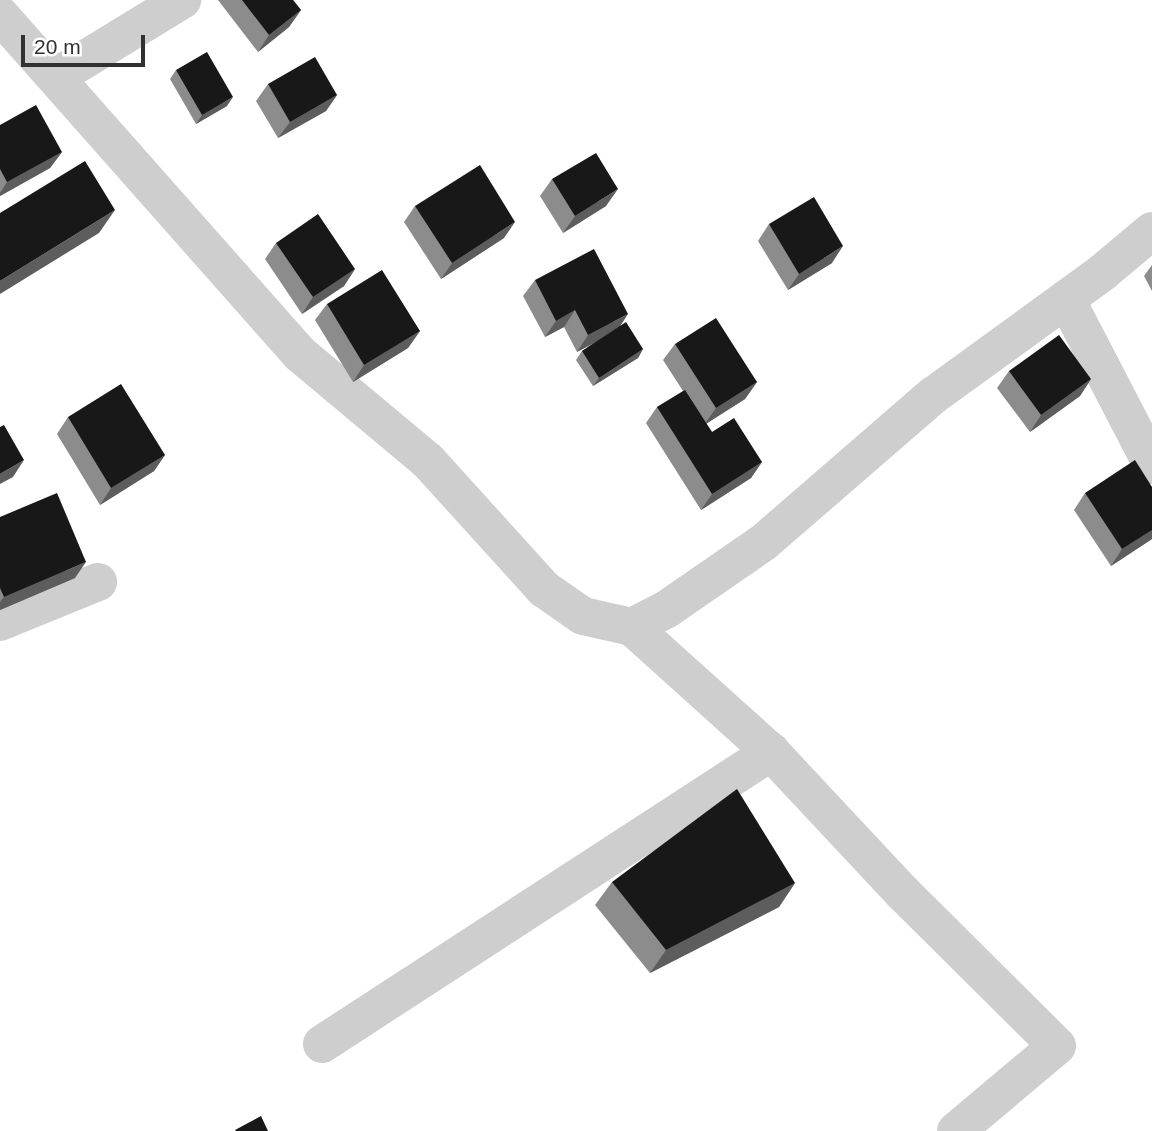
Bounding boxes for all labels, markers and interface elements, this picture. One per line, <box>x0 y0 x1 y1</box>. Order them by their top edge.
scale bar <box>24 21 149 65</box>
text: 20 m <box>34 35 81 58</box>

